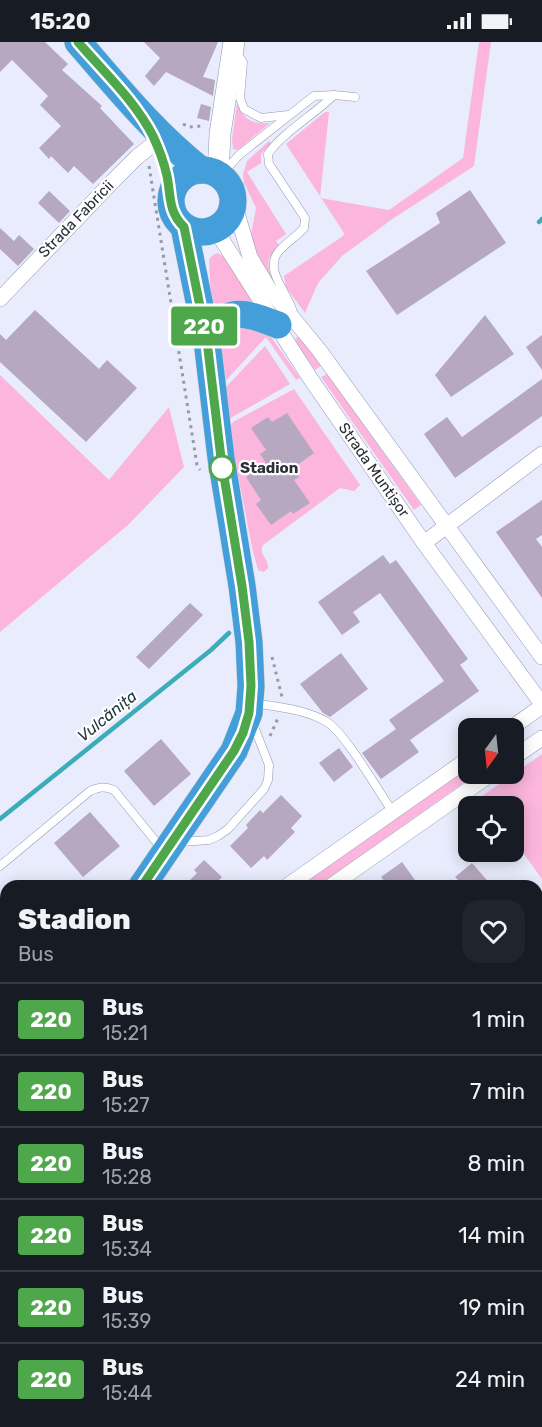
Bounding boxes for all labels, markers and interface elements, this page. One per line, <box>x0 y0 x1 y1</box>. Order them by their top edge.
text: 15:20 <box>30 8 91 35</box>
street label: Strada Fabricii <box>35 177 117 261</box>
line badge: 220 <box>170 306 238 346</box>
text: 220 <box>183 314 225 339</box>
street label: Strada Muntișor <box>335 419 413 521</box>
marker: Stadion <box>209 455 235 481</box>
place label: Stadion <box>240 459 298 477</box>
water label: Vulcănița <box>73 686 141 746</box>
north arrow <box>458 718 524 784</box>
map controls <box>458 718 524 862</box>
button: locate <box>458 796 524 862</box>
button: heart <box>462 900 525 963</box>
text: Stadion <box>18 903 131 936</box>
text: Bus <box>18 942 54 966</box>
text: Bus <box>102 994 144 1021</box>
text: 1 min <box>472 1006 525 1033</box>
text: 220 <box>30 1007 72 1032</box>
text: 15:21 <box>102 1021 148 1045</box>
text: Bus <box>102 1066 144 1093</box>
text: 7 min <box>470 1078 525 1105</box>
text: 220 <box>30 1079 72 1104</box>
text: 15:27 <box>102 1093 150 1117</box>
text: Bus <box>102 1138 144 1165</box>
text: 8 min <box>467 1150 525 1177</box>
text: 220 <box>30 1151 72 1176</box>
text: 15:28 <box>102 1165 152 1189</box>
text: Bus <box>102 1210 144 1237</box>
text: 14 min <box>458 1222 525 1249</box>
text: 220 <box>30 1223 72 1248</box>
text: 15:34 <box>102 1237 152 1261</box>
text: Bus <box>102 1282 144 1309</box>
text: 19 min <box>459 1294 525 1321</box>
text: 220 <box>30 1295 72 1320</box>
text: 15:39 <box>102 1309 151 1333</box>
text: Bus <box>102 1354 144 1381</box>
text: 24 min <box>455 1366 525 1393</box>
text: 220 <box>30 1367 72 1392</box>
text: 15:44 <box>102 1381 152 1405</box>

